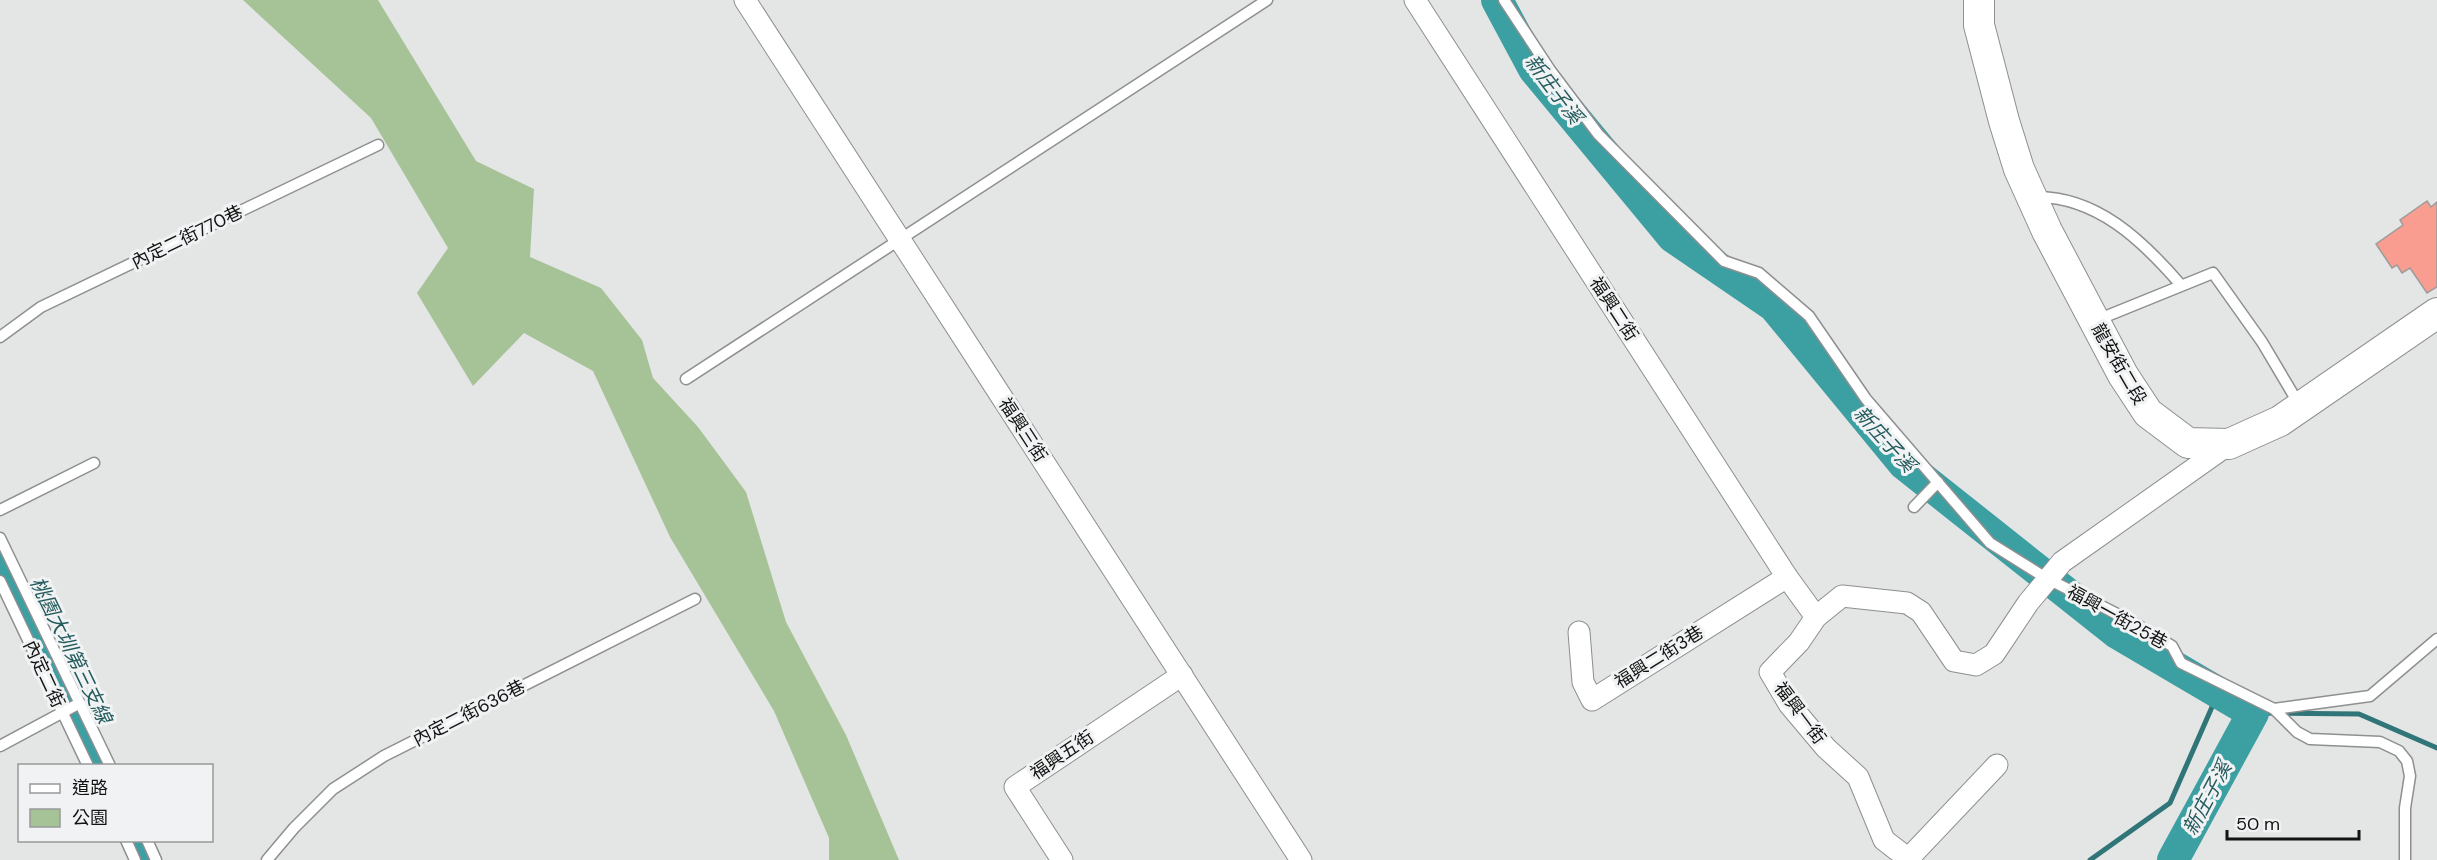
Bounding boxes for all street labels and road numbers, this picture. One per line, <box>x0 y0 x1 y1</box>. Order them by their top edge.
street label: 內定二街770巷 <box>127 200 247 274</box>
street label: 福興二街 <box>1584 272 1644 346</box>
street label: 龍安街二段 <box>2086 319 2152 409</box>
street label: 福興三街 <box>993 393 1053 467</box>
street label: 福興一街25巷 <box>2062 580 2172 654</box>
street label: 福興二街3巷 <box>1610 620 1708 694</box>
street label: 內定二街 <box>18 636 70 712</box>
street label: 內定二街636巷 <box>409 674 529 752</box>
street label: 福興一街 <box>1769 677 1831 749</box>
street label: 福興五街 <box>1025 725 1099 785</box>

